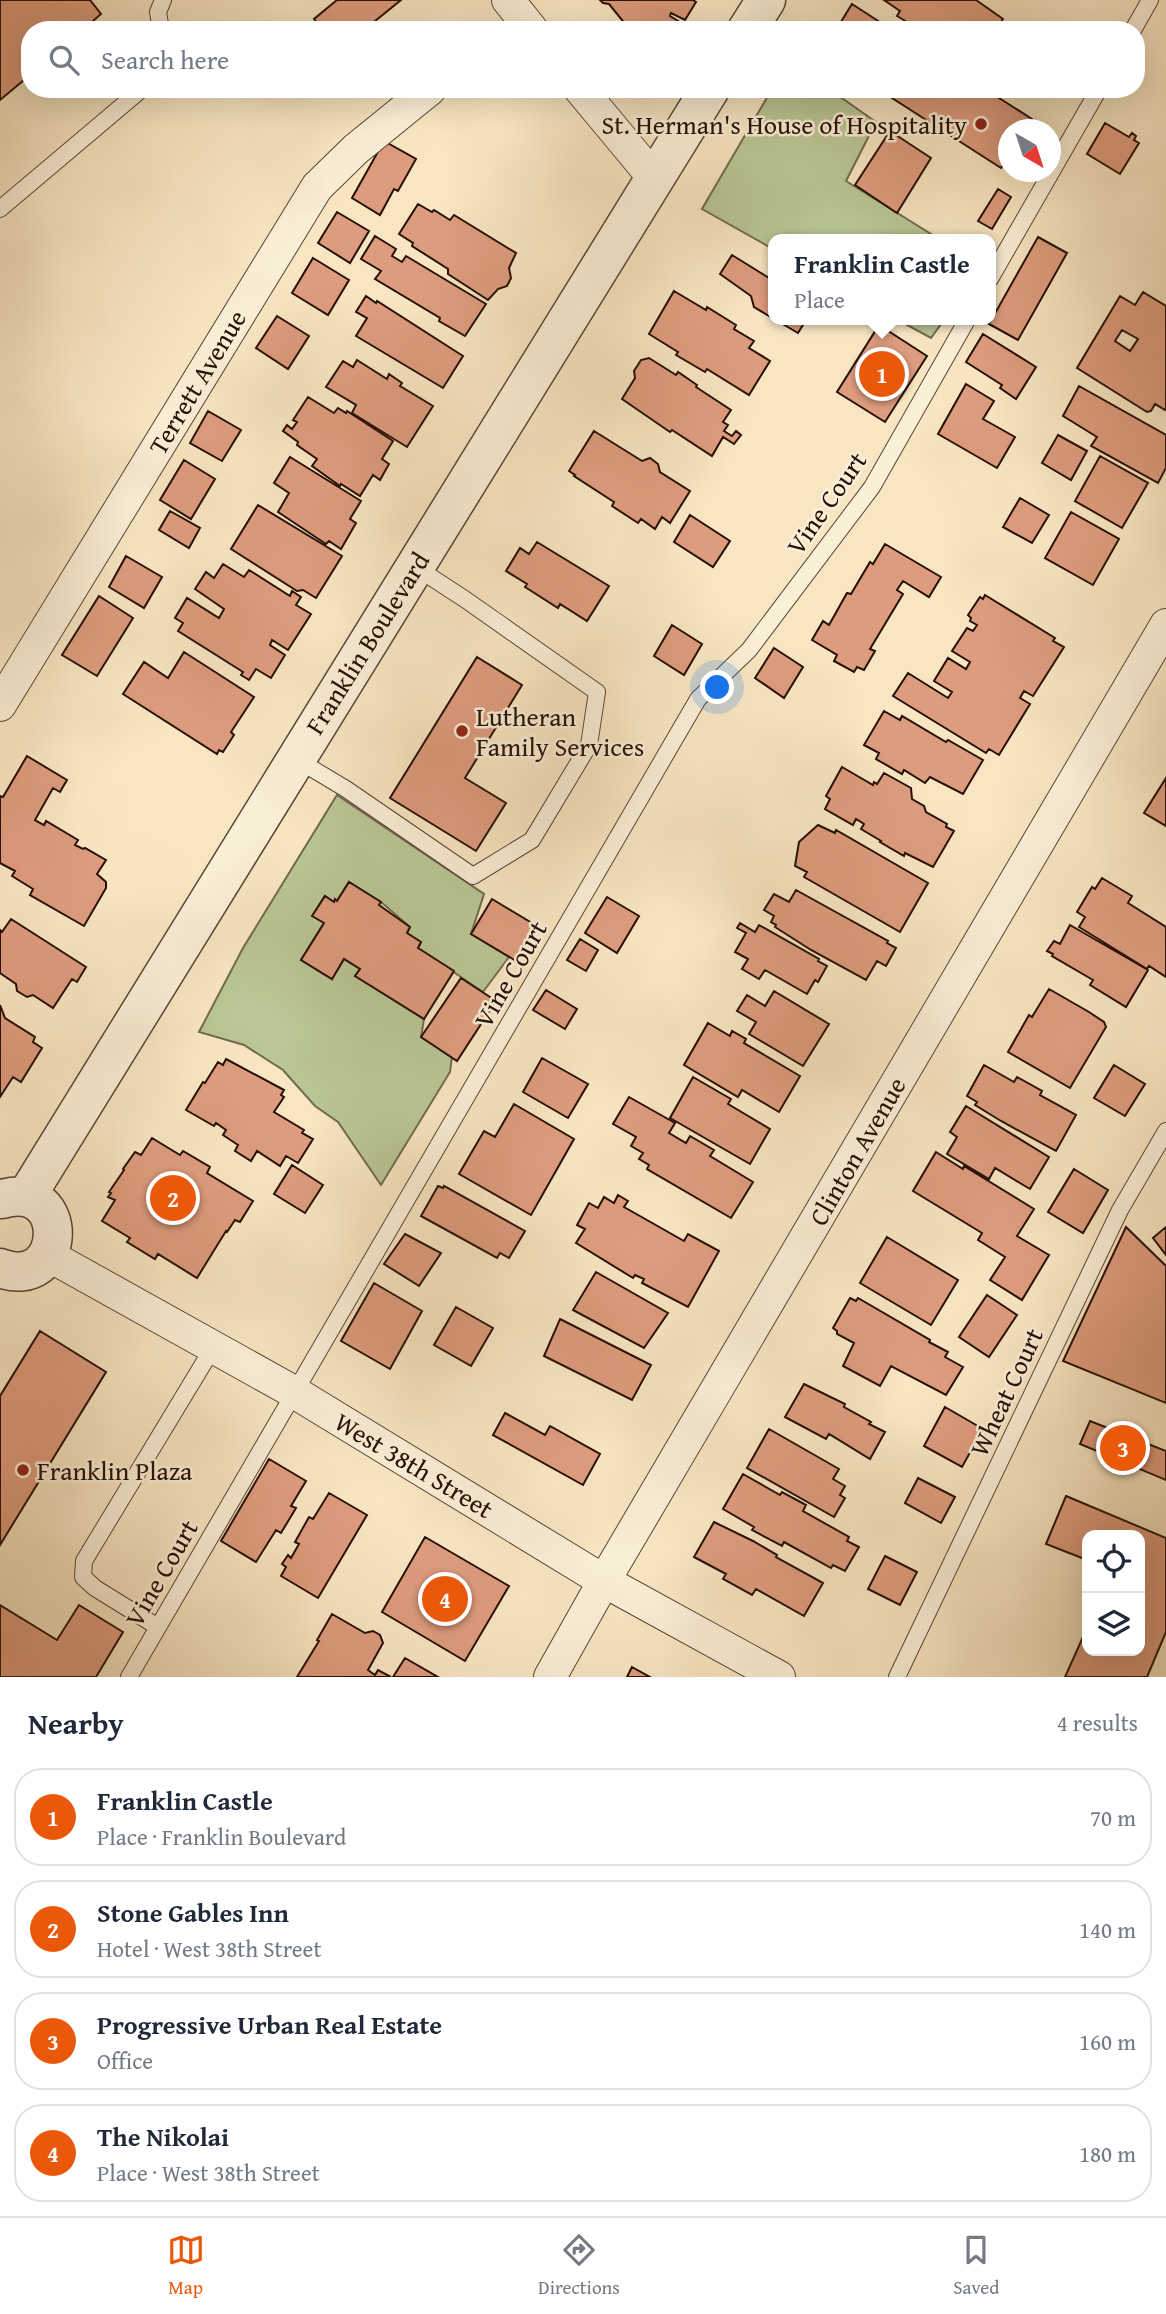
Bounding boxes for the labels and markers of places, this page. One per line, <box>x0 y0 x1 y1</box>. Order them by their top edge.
place label: St. Herman's House of Hospitality <box>602 105 967 144</box>
marker: St. Herman's House of Hospitality <box>973 116 989 132</box>
pin: 1 <box>859 348 905 400</box>
place label: Lutheran Family Services <box>476 697 644 766</box>
marker: Lutheran Family Services <box>454 723 470 739</box>
pin: 2 <box>150 1172 196 1224</box>
pin: 3 <box>1100 1422 1146 1474</box>
place label: Franklin Plaza <box>37 1451 193 1490</box>
marker: Franklin Plaza <box>15 1462 31 1478</box>
pin: 4 <box>422 1573 468 1625</box>

